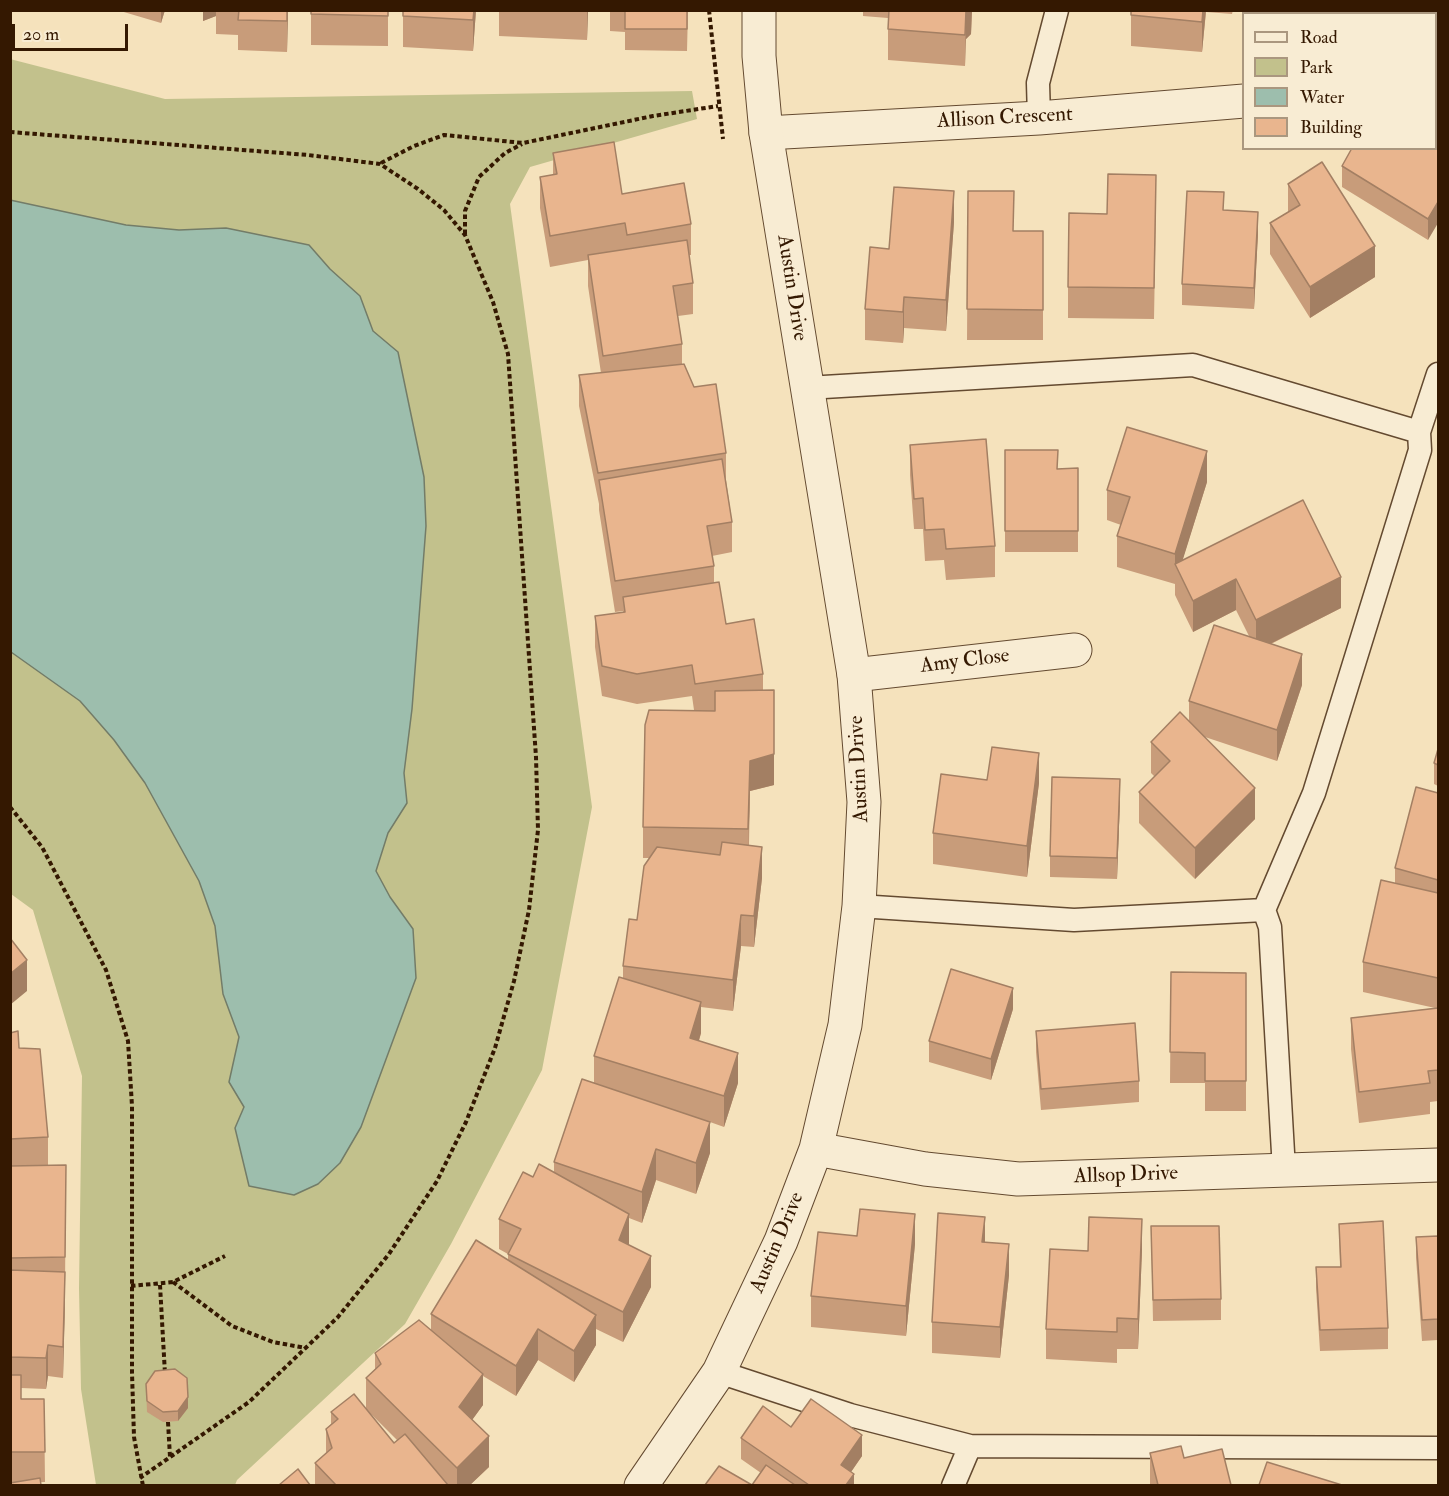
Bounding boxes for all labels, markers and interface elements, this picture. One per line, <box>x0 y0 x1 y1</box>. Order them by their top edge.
scale bar <box>15 12 130 50</box>
legend <box>1242 12 1437 150</box>
text: 20 m <box>23 23 59 46</box>
text: Road <box>1300 26 1338 49</box>
text: Park <box>1300 56 1333 79</box>
text: Water <box>1300 86 1344 109</box>
street label: Allison Crescent <box>936 103 1074 135</box>
text: Building <box>1300 116 1362 139</box>
street label: Austin Drive <box>770 233 812 343</box>
street label: Amy Close <box>919 644 1011 680</box>
street label: Austin Drive <box>845 715 875 823</box>
street label: Allsop Drive <box>1073 1162 1179 1190</box>
street label: Austin Drive <box>745 1189 811 1297</box>

